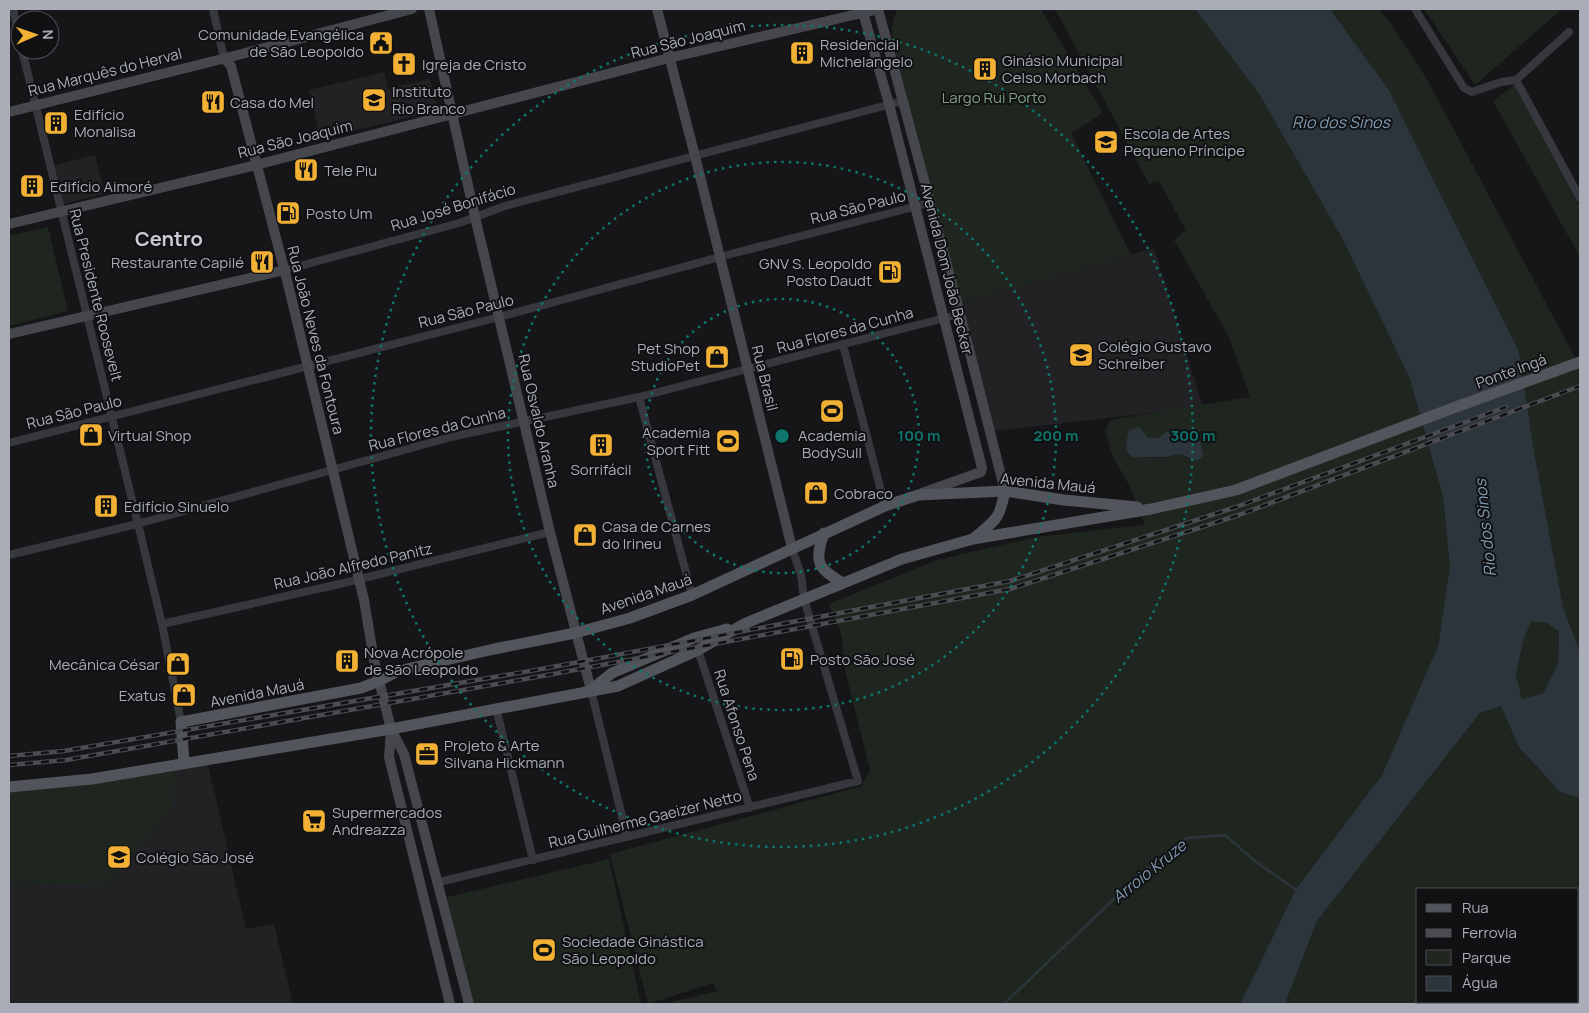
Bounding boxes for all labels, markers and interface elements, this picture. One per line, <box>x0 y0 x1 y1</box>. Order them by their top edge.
north arrow <box>10 10 60 60</box>
street label: Rua São Joaquim <box>629 15 747 63</box>
place label: Comunidade Evangélica de São Leopoldo <box>198 24 364 62</box>
text: N <box>39 29 58 40</box>
public building icon: Comunidade Evangélica de São Leopoldo <box>368 30 394 56</box>
place label: Residencial Michelangelo <box>820 34 913 72</box>
building icon: Residencial Michelangelo <box>789 40 815 66</box>
street label: Rua Marquês do Herval <box>26 43 184 101</box>
place label: Ginásio Municipal Celso Morbach <box>1002 50 1123 88</box>
church icon: Igreja de Cristo <box>391 51 417 77</box>
place label: Igreja de Cristo <box>422 54 526 75</box>
building icon: Ginásio Municipal Celso Morbach <box>972 56 998 82</box>
place label: Instituto Rio Branco <box>392 81 465 119</box>
school or university icon: Instituto Rio Branco <box>361 87 387 113</box>
park label: Largo Rui Porto <box>942 87 1046 108</box>
restaurant icon: Casa do Mel <box>200 89 226 115</box>
place label: Casa do Mel <box>230 92 314 113</box>
place label: Edifício Monalisa <box>74 104 136 142</box>
building icon: Edifício Monalisa <box>43 110 69 136</box>
water label: Rio dos Sinos <box>1292 111 1391 133</box>
street label: Rua São Joaquim <box>236 115 354 163</box>
place label: Escola de Artes Pequeno Príncipe <box>1124 123 1245 161</box>
school or university icon: Escola de Artes Pequeno Príncipe <box>1093 129 1119 155</box>
restaurant icon: Tele Piu <box>293 157 319 183</box>
place label: Tele Piu <box>324 160 377 181</box>
building icon: Edifício Aimoré <box>19 173 45 199</box>
place label: Edifício Aimoré <box>50 176 152 197</box>
street label: Rua José Bonifácio <box>388 178 518 236</box>
street label: Avenida Dom João Becker <box>916 181 979 357</box>
street label: Rua São Paulo <box>808 185 908 229</box>
fuel station icon: Posto Um <box>275 200 301 226</box>
place label: Posto Um <box>306 203 373 224</box>
street label: Rua Presidente Roosevelt <box>64 207 128 383</box>
district label: Centro <box>135 225 203 252</box>
street label: Rua João Neves da Fontoura <box>282 243 350 437</box>
restaurant icon: Restaurante Capilé <box>249 249 275 275</box>
place label: Restaurante Capilé <box>111 252 244 273</box>
place label: GNV S. Leopoldo Posto Daudt <box>759 253 872 291</box>
fuel station icon: GNV S. Leopoldo Posto Daudt <box>877 259 903 285</box>
street label: Rua São Paulo <box>416 289 516 333</box>
street label: Rua Flores da Cunha <box>774 302 916 358</box>
place label: Colégio Gustavo Schreiber <box>1098 336 1212 374</box>
place label: Pet Shop StudioPet <box>631 338 700 376</box>
school or university icon: Colégio Gustavo Schreiber <box>1068 342 1094 368</box>
street label: Rua Brasil <box>747 343 783 413</box>
shop icon: Pet Shop StudioPet <box>704 344 730 370</box>
street label: Ponte Ingá <box>1473 348 1549 394</box>
street label: Rua Osvaldo Aranha <box>513 352 565 490</box>
street label: Rua São Paulo <box>24 390 124 434</box>
sports icon: Academia BodySull <box>819 398 845 424</box>
street label: Rua Flores da Cunha <box>366 402 508 456</box>
shop icon: Virtual Shop <box>78 422 104 448</box>
place label: Academia Sport Fitt <box>642 422 710 460</box>
place label: Virtual Shop <box>108 425 191 446</box>
place label: Academia BodySull <box>798 425 866 463</box>
text: 100 m <box>898 425 940 446</box>
text: 200 m <box>1033 425 1079 446</box>
text: 300 m <box>1171 425 1215 446</box>
centre of rings <box>773 427 791 445</box>
sports icon: Academia Sport Fitt <box>715 428 741 454</box>
building icon: Sorrifácil <box>588 432 614 458</box>
place label: Sorrifácil <box>571 459 631 480</box>
street label: Avenida Mauá <box>999 468 1097 498</box>
water label: Rio dos Sinos <box>1469 477 1501 578</box>
shop icon: Cobraco <box>803 480 829 506</box>
place label: Cobraco <box>834 483 893 504</box>
building icon: Edifício Sinuelo <box>93 493 119 519</box>
place label: Edifício Sinuelo <box>124 496 229 517</box>
place label: Casa de Carnes do Irineu <box>602 516 711 554</box>
shop icon: Casa de Carnes do Irineu <box>572 522 598 548</box>
street label: Rua João Alfredo Panitz <box>272 538 434 594</box>
street label: Avenida Mauá <box>597 569 695 619</box>
place label: Nova Acrópole de São Leopoldo <box>364 642 479 680</box>
fuel station icon: Posto São José <box>779 646 805 672</box>
building icon: Nova Acrópole de São Leopoldo <box>334 648 360 674</box>
place label: Posto São José <box>810 649 915 670</box>
shop icon: Mecânica César <box>165 651 191 677</box>
place label: Mecânica César <box>49 654 161 675</box>
street label: Rua Afonso Pena <box>709 667 765 783</box>
street label: Avenida Mauá <box>208 674 306 712</box>
shop icon: Exatus <box>171 682 197 708</box>
place label: Exatus <box>119 685 166 706</box>
place label: Projeto & Arte Silvana Hickmann <box>444 735 564 773</box>
office icon: Projeto & Arte Silvana Hickmann <box>414 741 440 767</box>
street label: Rua Guilherme Gaeizer Netto <box>546 785 744 853</box>
place label: Supermercados Andreazza <box>332 802 442 840</box>
supermarket icon: Supermercados Andreazza <box>301 808 327 834</box>
water label: Arroio Kruze <box>1107 833 1192 908</box>
school or university icon: Colégio São José <box>106 844 132 870</box>
place label: Colégio São José <box>136 847 254 868</box>
legend <box>1416 888 1579 1003</box>
text: Rua <box>1462 897 1489 918</box>
text: Ferrovia <box>1462 922 1517 943</box>
place label: Sociedade Ginástica São Leopoldo <box>562 931 704 969</box>
sports icon: Sociedade Ginástica São Leopoldo <box>531 937 557 963</box>
text: Parque <box>1462 947 1511 968</box>
text: Água <box>1462 972 1498 993</box>

